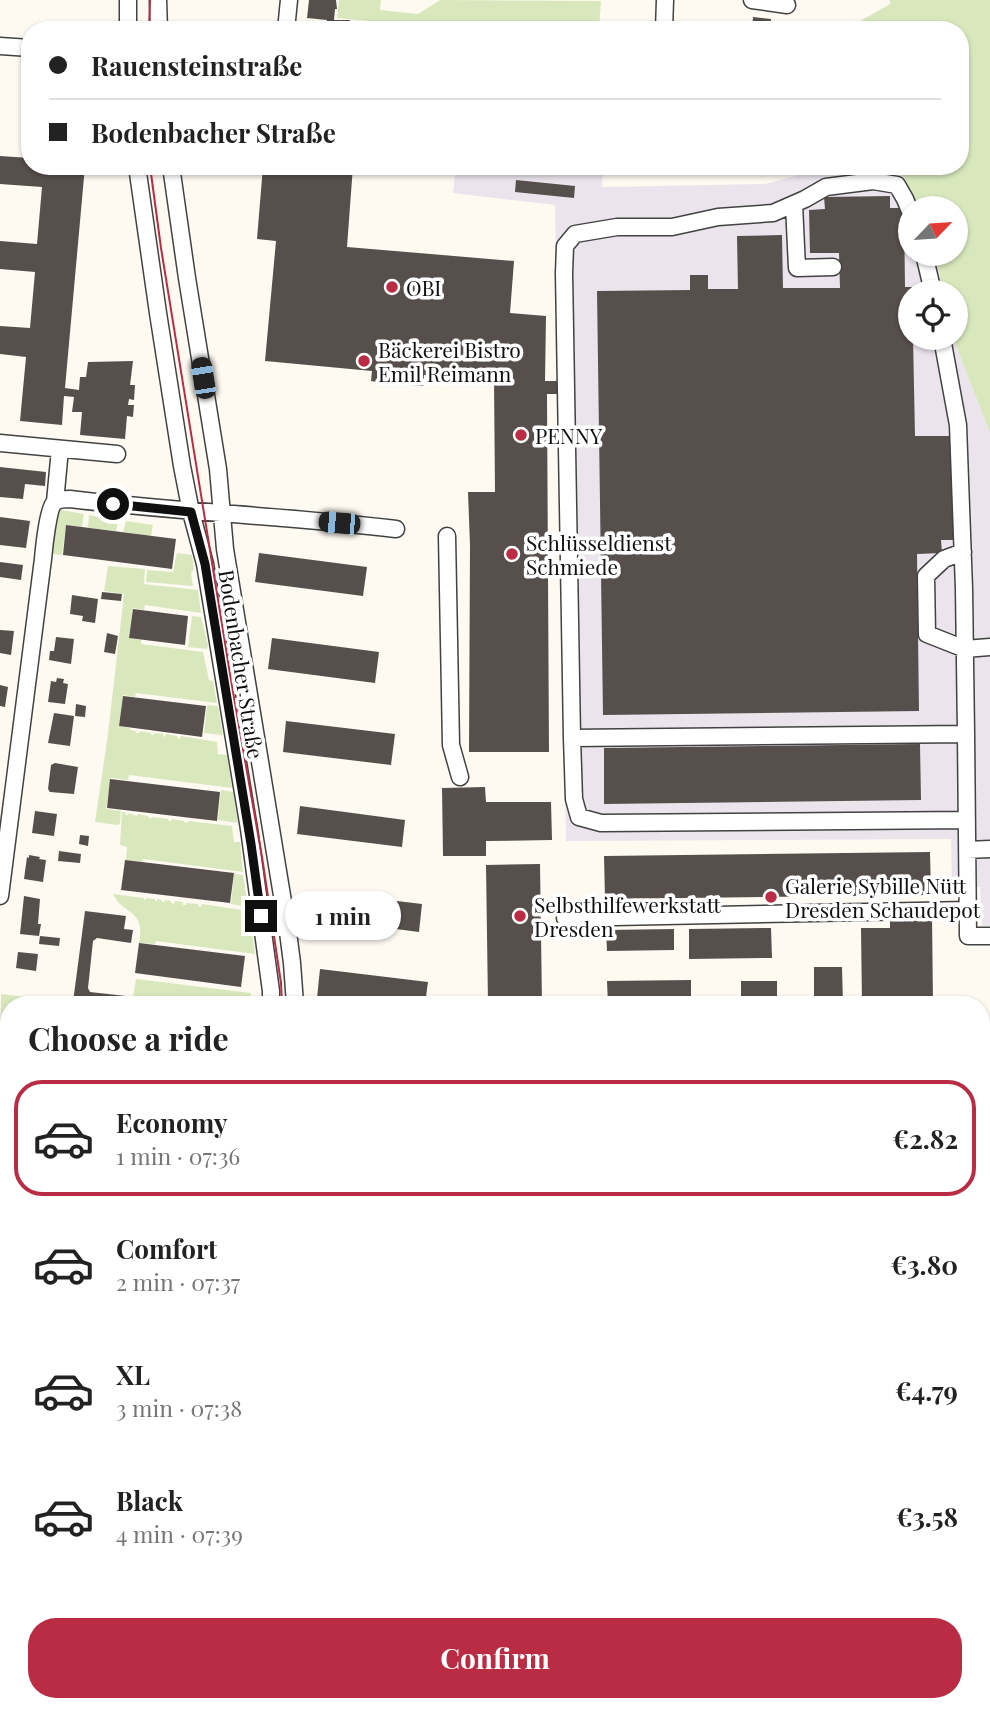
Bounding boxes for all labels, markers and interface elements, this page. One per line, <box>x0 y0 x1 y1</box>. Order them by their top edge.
text: Rauensteinstraße <box>91 48 302 83</box>
text: Bodenbacher Straße <box>91 115 336 150</box>
north arrow <box>898 196 968 266</box>
map controls <box>898 196 968 350</box>
place label: OBI <box>406 273 441 301</box>
marker: OBI <box>384 279 400 295</box>
button: locate <box>898 280 968 350</box>
place label: Bäckerei Bistro Emil Reimann <box>378 335 521 387</box>
marker: Bäckerei Bistro Emil Reimann <box>356 353 372 369</box>
car <box>190 356 217 400</box>
place label: PENNY <box>535 421 603 449</box>
marker: PENNY <box>513 427 529 443</box>
route start <box>97 488 129 520</box>
car <box>318 511 361 535</box>
place label: Schlüsseldienst Schmiede <box>526 528 672 580</box>
marker: Schlüsseldienst Schmiede <box>504 546 520 562</box>
street label: Bodenbacher Straße <box>213 567 271 761</box>
place label: Galerie Sybille Nütt Dresden Schaudepot <box>785 871 981 923</box>
marker: Galerie Sybille Nütt Dresden Schaudepot <box>763 889 779 905</box>
place label: Selbsthilfewerkstatt Dresden <box>534 890 721 942</box>
callout: 1 min <box>286 892 401 940</box>
route end <box>245 900 277 932</box>
text: 1 min <box>315 900 371 931</box>
marker: Selbsthilfewerkstatt Dresden <box>512 908 528 924</box>
text: Choose a ride <box>28 1016 229 1059</box>
text: Economy <box>116 1105 227 1140</box>
icon: car <box>32 1107 95 1170</box>
text: €2.82 <box>893 1121 958 1156</box>
text: 1 min · 07:36 <box>116 1140 240 1171</box>
text: Comfort <box>116 1231 217 1266</box>
icon: car <box>32 1233 95 1296</box>
text: €3.80 <box>891 1247 958 1282</box>
text: 2 min · 07:37 <box>116 1266 240 1297</box>
text: XL <box>116 1357 150 1392</box>
icon: car <box>32 1359 95 1422</box>
text: €4.79 <box>895 1373 958 1408</box>
text: 3 min · 07:38 <box>116 1392 242 1423</box>
text: Black <box>116 1483 183 1518</box>
icon: car <box>32 1485 95 1548</box>
text: €3.58 <box>896 1499 958 1534</box>
text: 4 min · 07:39 <box>116 1518 243 1549</box>
button: Confirm <box>28 1618 962 1698</box>

